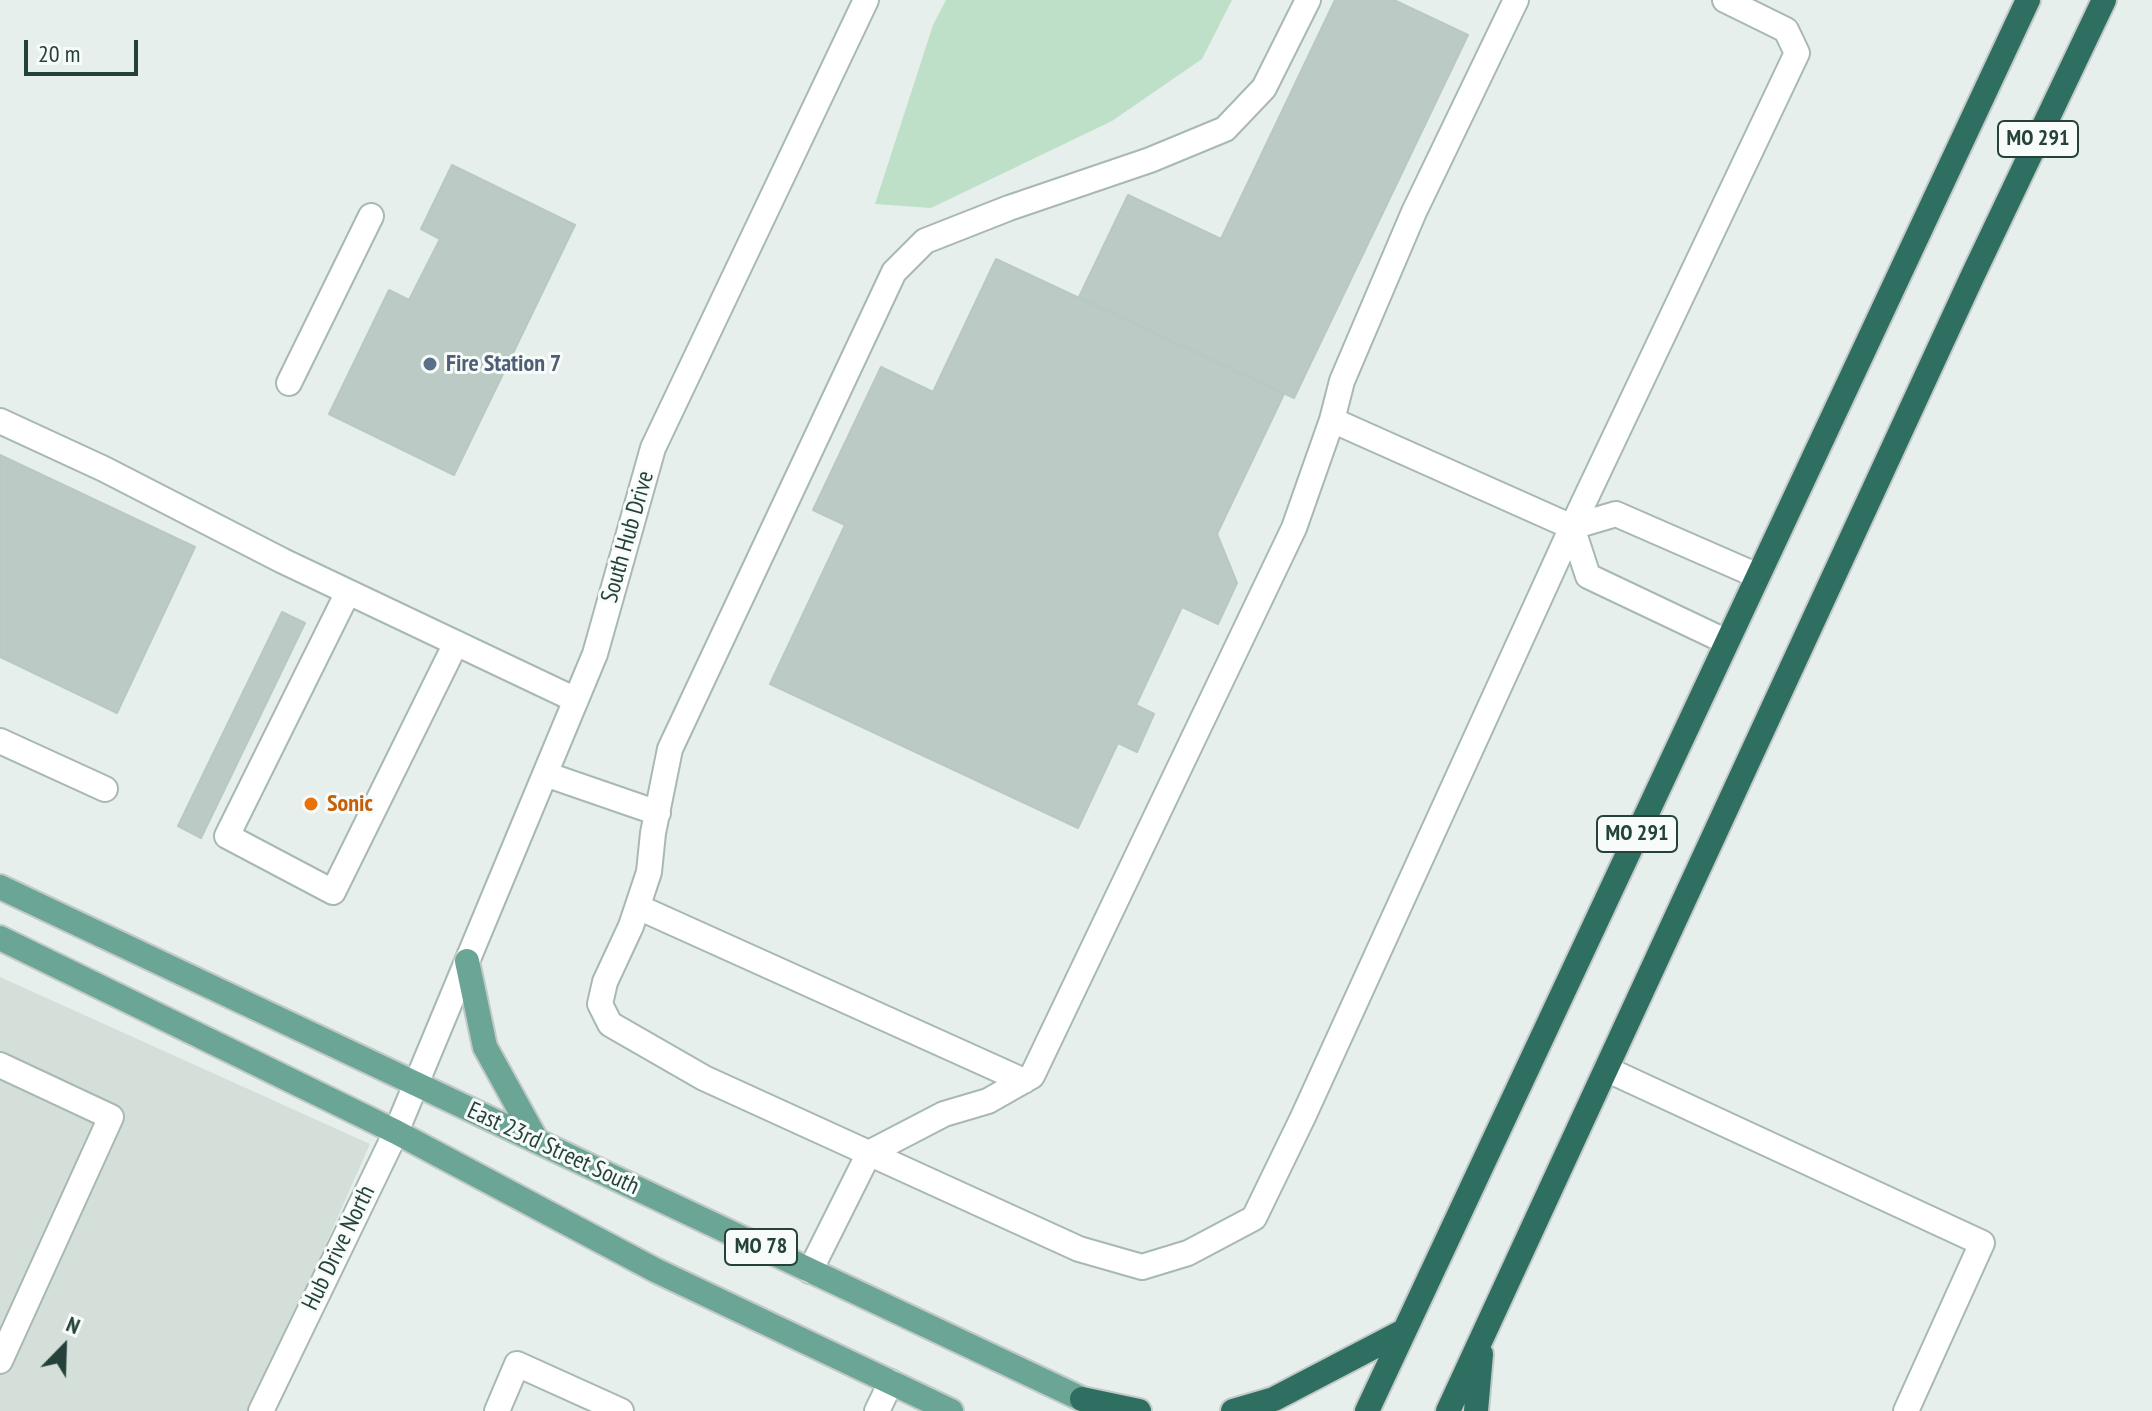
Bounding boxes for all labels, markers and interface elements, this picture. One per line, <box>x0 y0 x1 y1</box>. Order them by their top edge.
scale bar <box>28 24 142 74</box>
text: 20 m <box>38 38 80 69</box>
road number: MO 291 <box>1998 121 2078 157</box>
place label: Fire Station 7 <box>446 350 561 378</box>
marker: Fire Station 7 <box>421 355 439 373</box>
street label: South Hub Drive <box>595 468 661 606</box>
place label: Sonic <box>327 790 373 818</box>
marker: Sonic <box>302 795 320 813</box>
road number: MO 291 <box>1597 816 1677 852</box>
street label: East 23rd Street South <box>462 1097 644 1201</box>
street label: Hub Drive North <box>296 1181 382 1315</box>
road number: MO 78 <box>725 1229 797 1265</box>
north arrow <box>24 1307 104 1387</box>
text: N <box>62 1310 84 1340</box>

